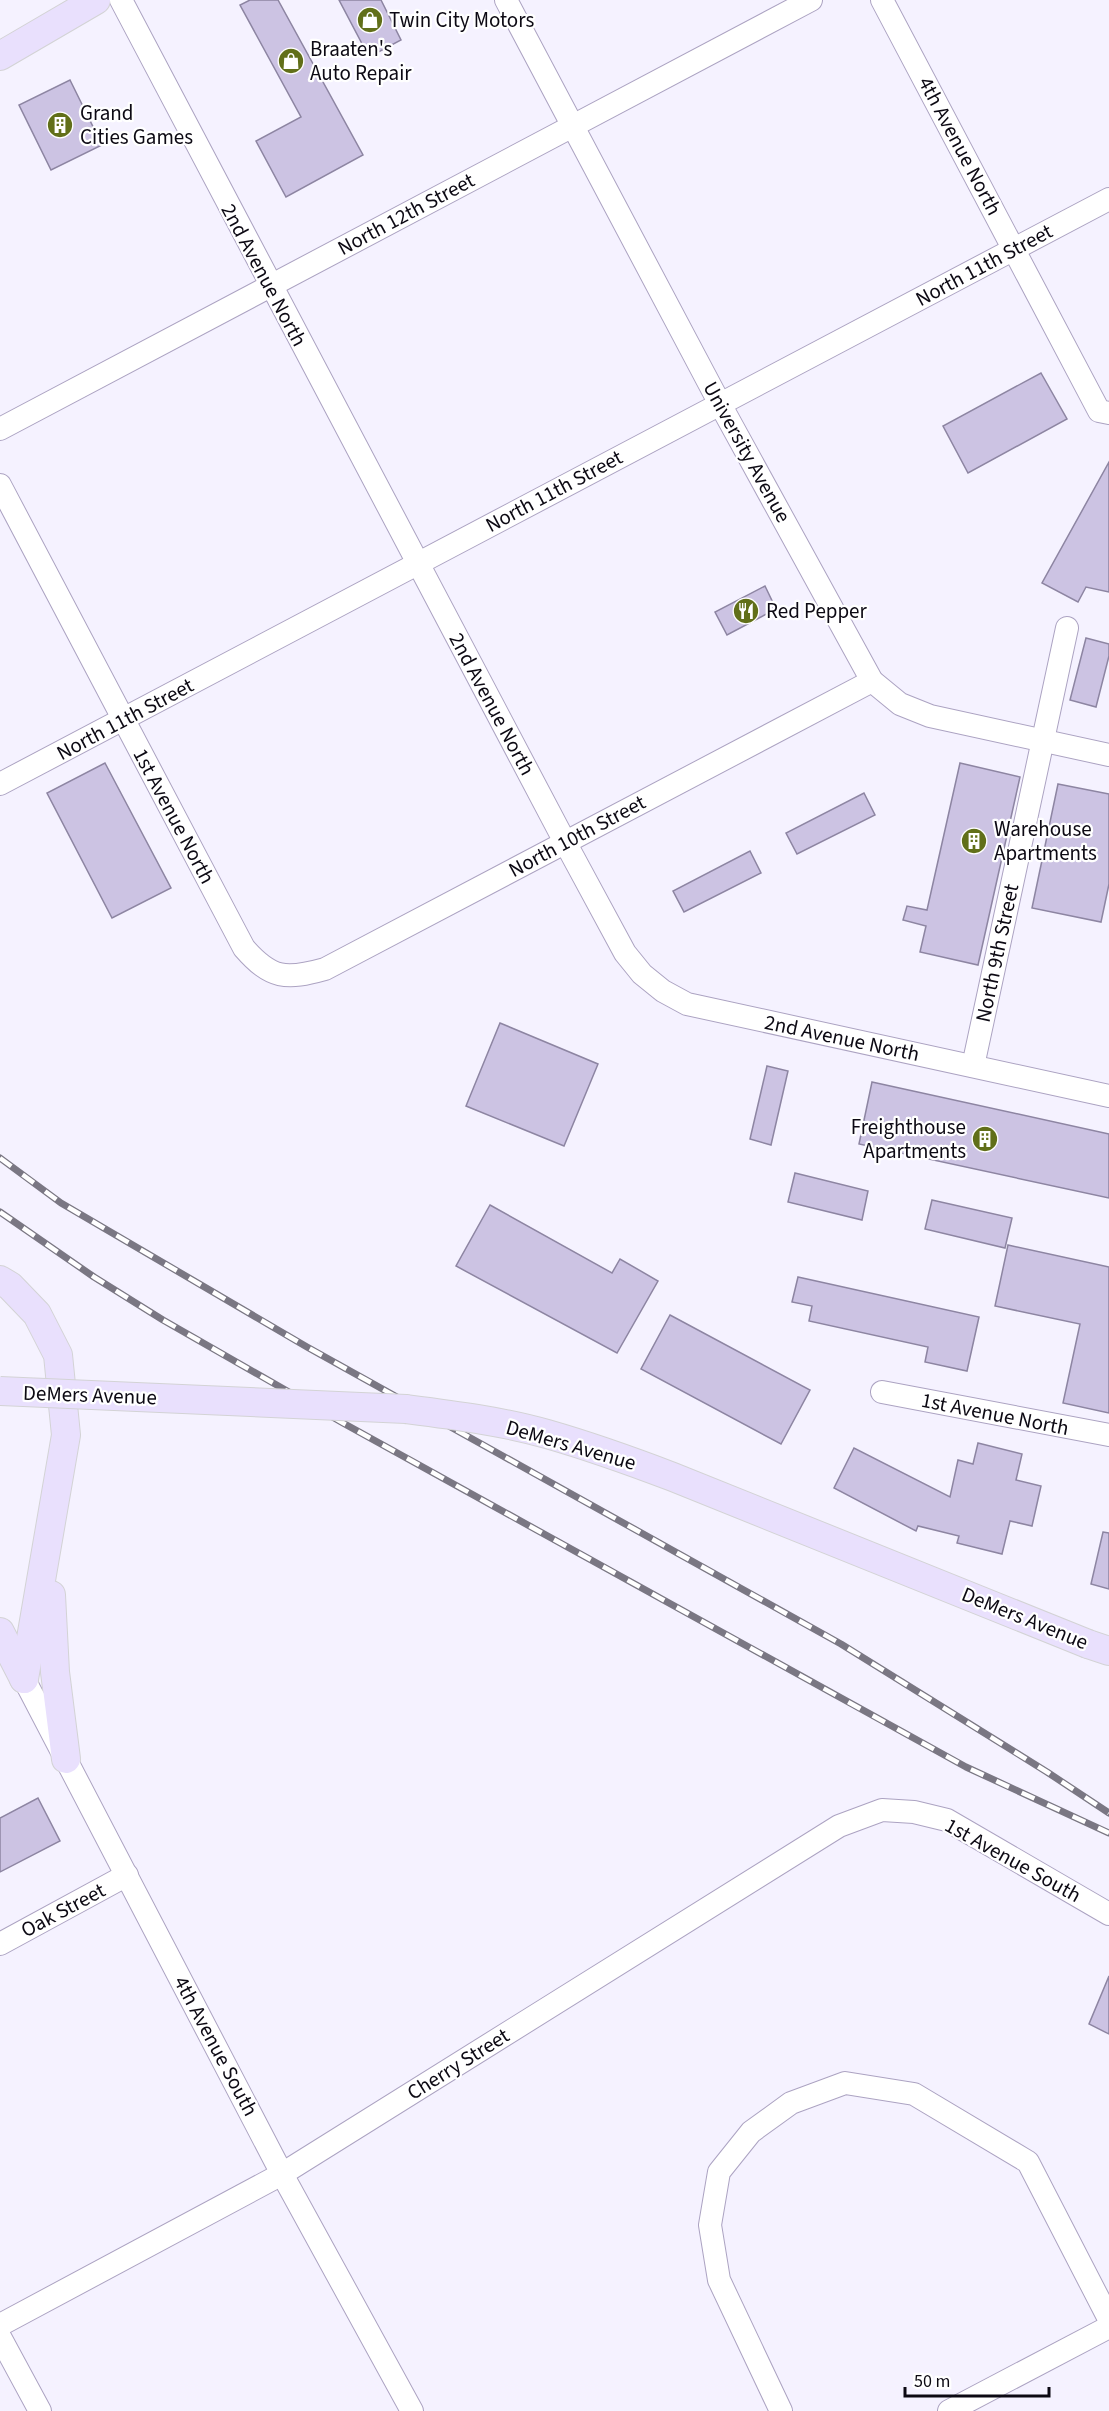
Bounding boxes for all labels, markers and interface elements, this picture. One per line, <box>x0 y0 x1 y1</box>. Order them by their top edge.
shop icon: Twin City Motors <box>355 5 385 35</box>
place label: Twin City Motors <box>389 5 534 35</box>
place label: Braaten's Auto Repair <box>310 34 412 88</box>
shop icon: Braaten's Auto Repair <box>276 46 306 76</box>
street label: 4th Avenue North <box>911 71 1009 221</box>
place label: Grand Cities Games <box>80 98 193 152</box>
building icon: Grand Cities Games <box>45 110 75 140</box>
street label: North 12th Street <box>332 165 480 263</box>
street label: 2nd Avenue North <box>214 198 314 352</box>
street label: North 11th Street <box>910 216 1058 314</box>
street label: University Avenue <box>696 376 798 528</box>
street label: North 11th Street <box>480 442 628 540</box>
restaurant icon: Red Pepper <box>731 596 761 626</box>
place label: Red Pepper <box>766 596 868 626</box>
street label: 2nd Avenue North <box>442 627 542 781</box>
street label: North 11th Street <box>51 670 199 768</box>
street label: 1st Avenue North <box>126 743 222 889</box>
street label: North 10th Street <box>503 787 651 885</box>
place label: Warehouse Apartments <box>994 814 1097 868</box>
building icon: Warehouse Apartments <box>959 826 989 856</box>
street label: North 9th Street <box>968 881 1026 1025</box>
street label: 2nd Avenue North <box>762 1007 922 1069</box>
place label: Freighthouse Apartments <box>851 1112 966 1166</box>
building icon: Freighthouse Apartments <box>970 1124 1000 1154</box>
street label: DeMers Avenue <box>23 1378 157 1412</box>
street label: 1st Avenue North <box>919 1385 1071 1443</box>
street label: DeMers Avenue <box>502 1412 640 1478</box>
street label: DeMers Avenue <box>957 1579 1093 1657</box>
street label: 1st Avenue South <box>939 1810 1087 1910</box>
street label: Oak Street <box>15 1875 111 1945</box>
street label: 4th Avenue South <box>166 1971 266 2121</box>
street label: Cherry Street <box>401 2021 515 2107</box>
scale bar <box>905 2360 1049 2398</box>
text: 50 m <box>914 2369 950 2394</box>

